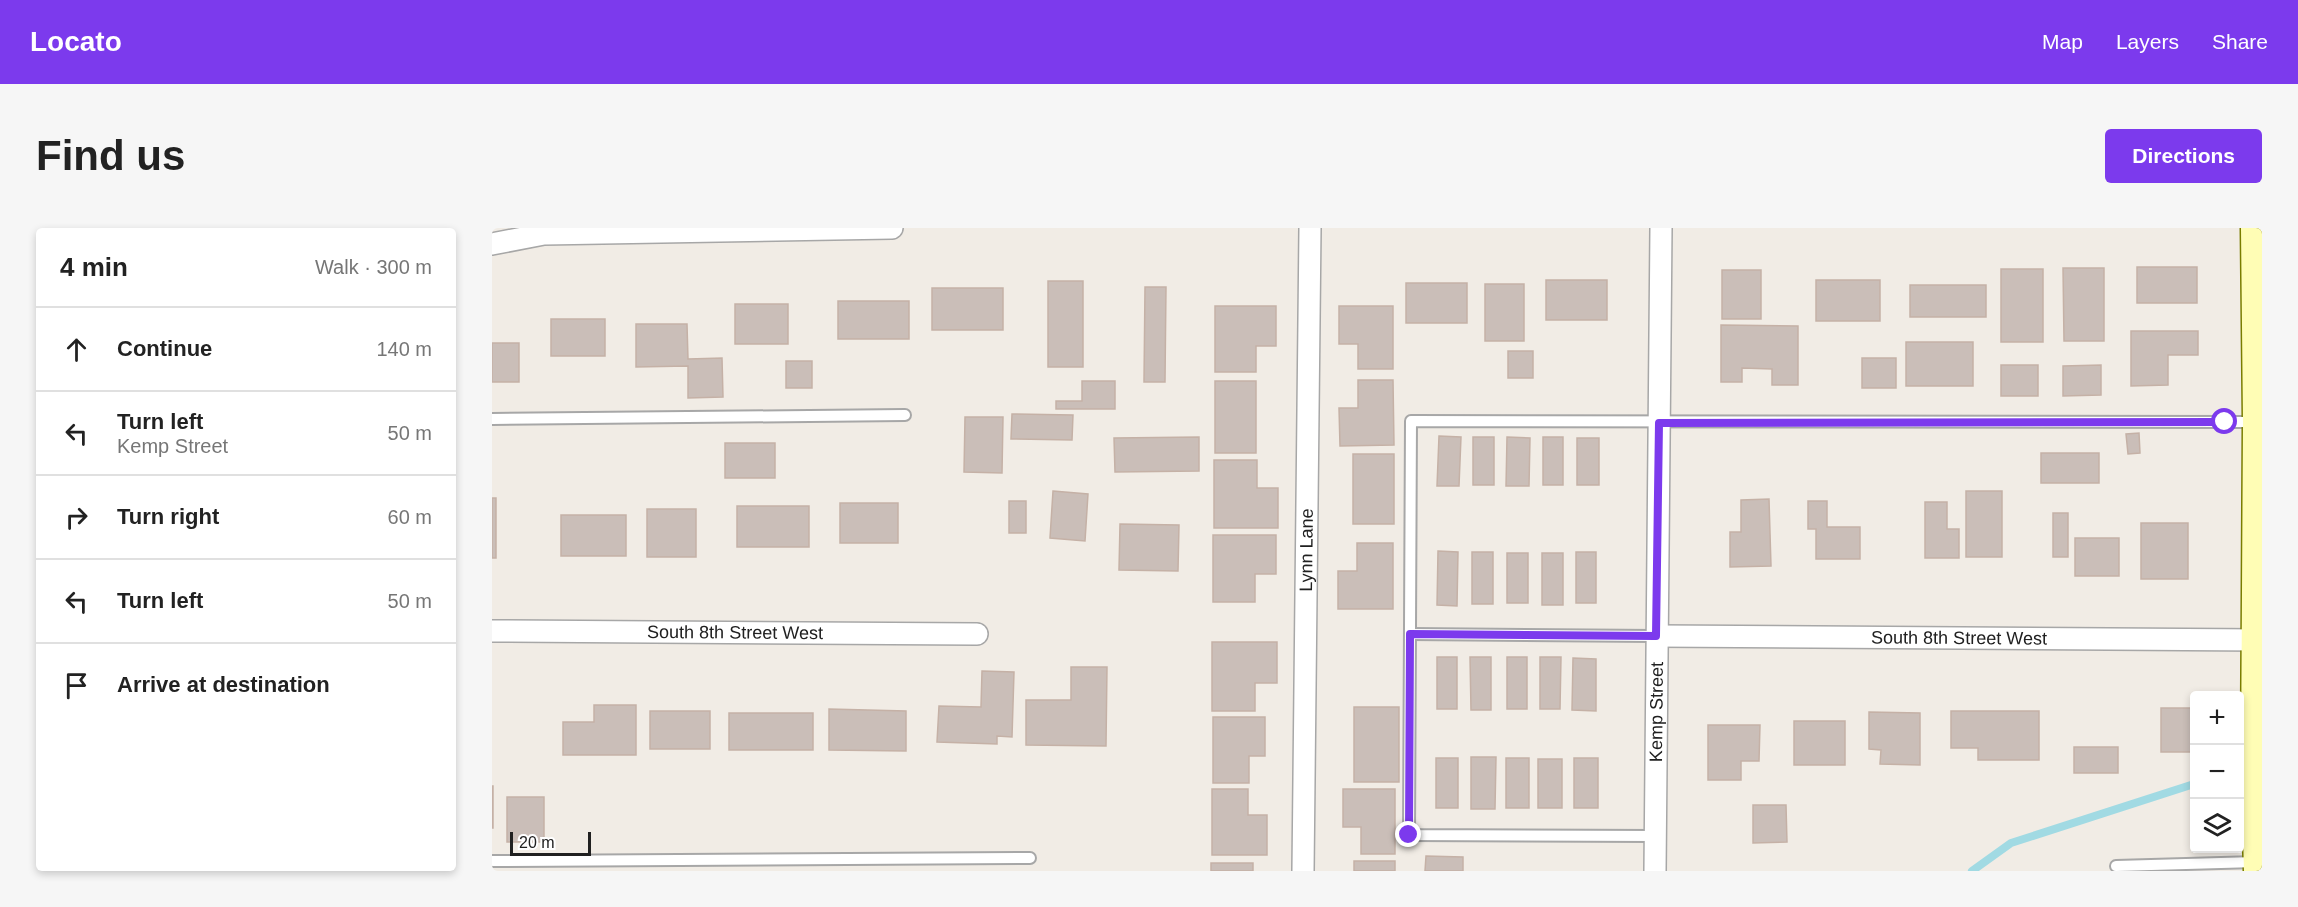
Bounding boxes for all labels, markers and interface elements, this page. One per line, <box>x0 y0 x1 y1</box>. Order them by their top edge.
text: Locato <box>30 26 122 57</box>
text: Map <box>2042 30 2083 53</box>
text: Layers <box>2116 30 2179 53</box>
text: Share <box>2212 30 2268 53</box>
button: Directions <box>2105 129 2262 183</box>
text: Find us <box>36 132 185 179</box>
text: 4 min <box>60 252 128 282</box>
text: Walk · 300 m <box>315 256 432 278</box>
icon: ahead <box>60 333 93 366</box>
text: Continue <box>117 336 212 361</box>
text: 140 m <box>376 338 432 360</box>
route start <box>2211 408 2237 434</box>
text: Turn left <box>117 409 203 434</box>
icon: left <box>60 417 93 450</box>
text: 50 m <box>388 422 432 444</box>
text: Kemp Street <box>117 435 228 457</box>
icon: right <box>60 501 93 534</box>
text: Turn right <box>117 504 219 529</box>
text: 60 m <box>388 506 432 528</box>
street label: Lynn Lane <box>1296 508 1317 592</box>
icon: left <box>60 585 93 618</box>
text: Turn left <box>117 588 203 613</box>
text: 50 m <box>388 590 432 612</box>
street label: South 8th Street West <box>647 622 823 643</box>
street label: South 8th Street West <box>1871 627 2047 649</box>
street label: Kemp Street <box>1646 662 1667 762</box>
icon: arrive <box>60 669 93 702</box>
text: Arrive at destination <box>117 672 330 697</box>
map controls <box>2190 691 2244 853</box>
button: + <box>2190 691 2244 745</box>
button: − <box>2190 745 2244 799</box>
button: layers <box>2190 799 2244 853</box>
route end <box>1395 821 1421 847</box>
scale bar <box>510 829 591 856</box>
text: 20 m <box>519 834 555 851</box>

